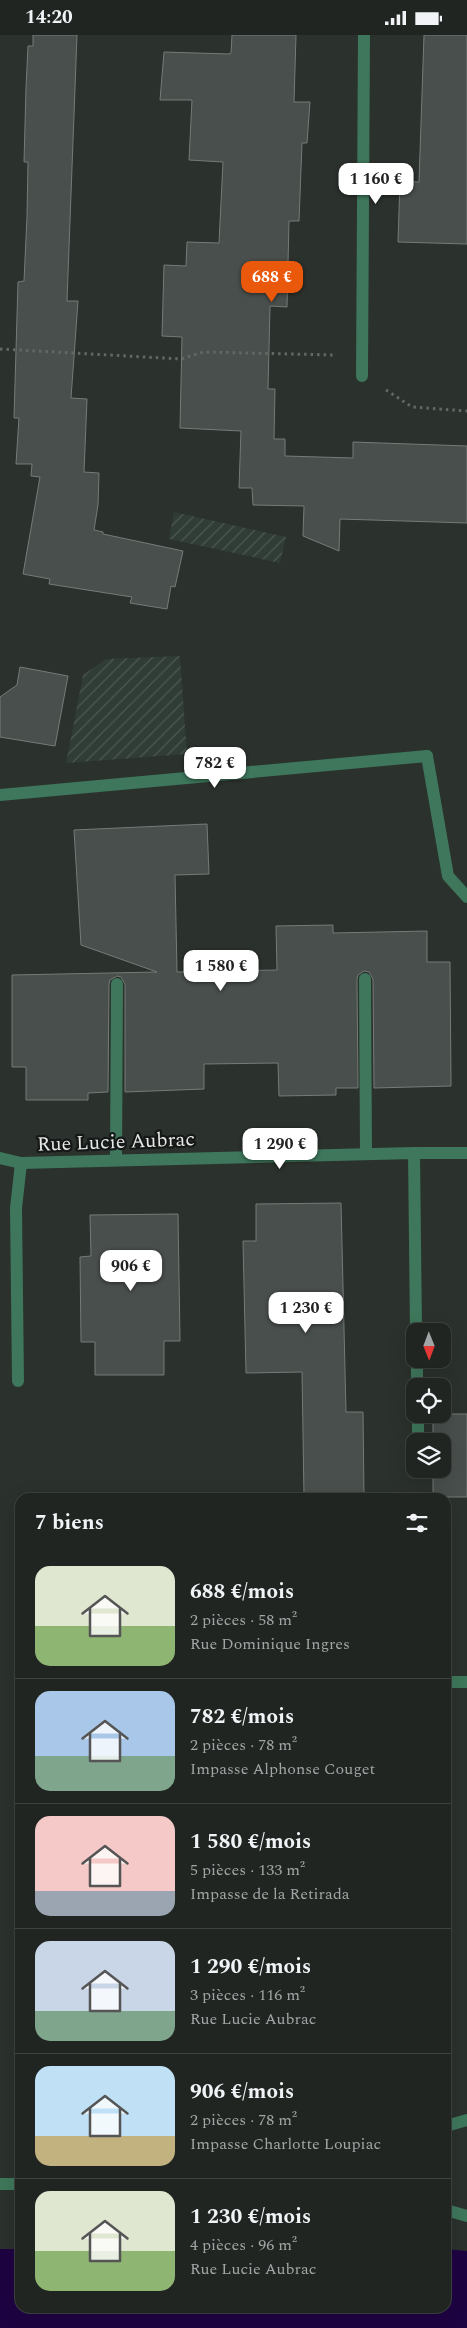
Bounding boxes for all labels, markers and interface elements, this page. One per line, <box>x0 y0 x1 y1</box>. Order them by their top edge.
text: 14:20 <box>25 3 73 32</box>
pin: 1 160 € <box>330 163 422 205</box>
text: 1 160 € <box>350 167 402 191</box>
pin: 688 € <box>237 261 307 303</box>
text: 688 € <box>252 265 292 289</box>
pin: 782 € <box>180 747 250 789</box>
text: 782 € <box>195 751 235 775</box>
pin: 1 580 € <box>175 949 267 992</box>
text: 1 580 € <box>195 954 247 978</box>
street label: Rue Lucie Aubrac <box>37 1124 195 1160</box>
pin: 1 290 € <box>234 1127 326 1170</box>
text: 1 290 € <box>254 1132 306 1156</box>
pin: 906 € <box>96 1249 166 1292</box>
text: 906 € <box>111 1254 151 1278</box>
pin: 1 230 € <box>260 1291 352 1334</box>
text: 1 230 € <box>280 1296 332 1320</box>
north arrow <box>406 1323 451 1367</box>
map controls <box>406 1323 451 1478</box>
button: locate <box>406 1378 451 1423</box>
button: layers <box>406 1433 451 1478</box>
text: 7 biens <box>35 1507 104 1539</box>
icon: filters <box>403 1509 431 1537</box>
text: 688 €/mois <box>190 1576 294 1608</box>
icon: home <box>75 1586 135 1646</box>
text: 2 pièces · 58 m² <box>190 1608 297 1632</box>
text: Rue Dominique Ingres <box>190 1632 350 1656</box>
text: 782 €/mois <box>190 1701 294 1733</box>
icon: home <box>75 1711 135 1771</box>
text: 2 pièces · 78 m² <box>190 1733 297 1757</box>
text: Impasse Alphonse Couget <box>190 1757 375 1781</box>
text: 1 580 €/mois <box>190 1826 311 1858</box>
icon: home <box>75 1836 135 1896</box>
text: 5 pièces · 133 m² <box>190 1858 305 1882</box>
text: Impasse de la Retirada <box>190 1882 350 1906</box>
text: 1 290 €/mois <box>190 1951 311 1983</box>
icon: home <box>75 1961 135 2021</box>
text: 3 pièces · 116 m² <box>190 1983 305 2007</box>
text: Rue Lucie Aubrac <box>190 2007 316 2031</box>
text: 906 €/mois <box>190 2076 294 2108</box>
icon: home <box>75 2086 135 2146</box>
text: 2 pièces · 78 m² <box>190 2108 297 2132</box>
text: Impasse Charlotte Loupiac <box>190 2132 381 2156</box>
text: 1 230 €/mois <box>190 2201 311 2233</box>
icon: home <box>75 2211 135 2271</box>
text: 4 pièces · 96 m² <box>190 2233 297 2257</box>
text: Rue Lucie Aubrac <box>190 2257 316 2281</box>

